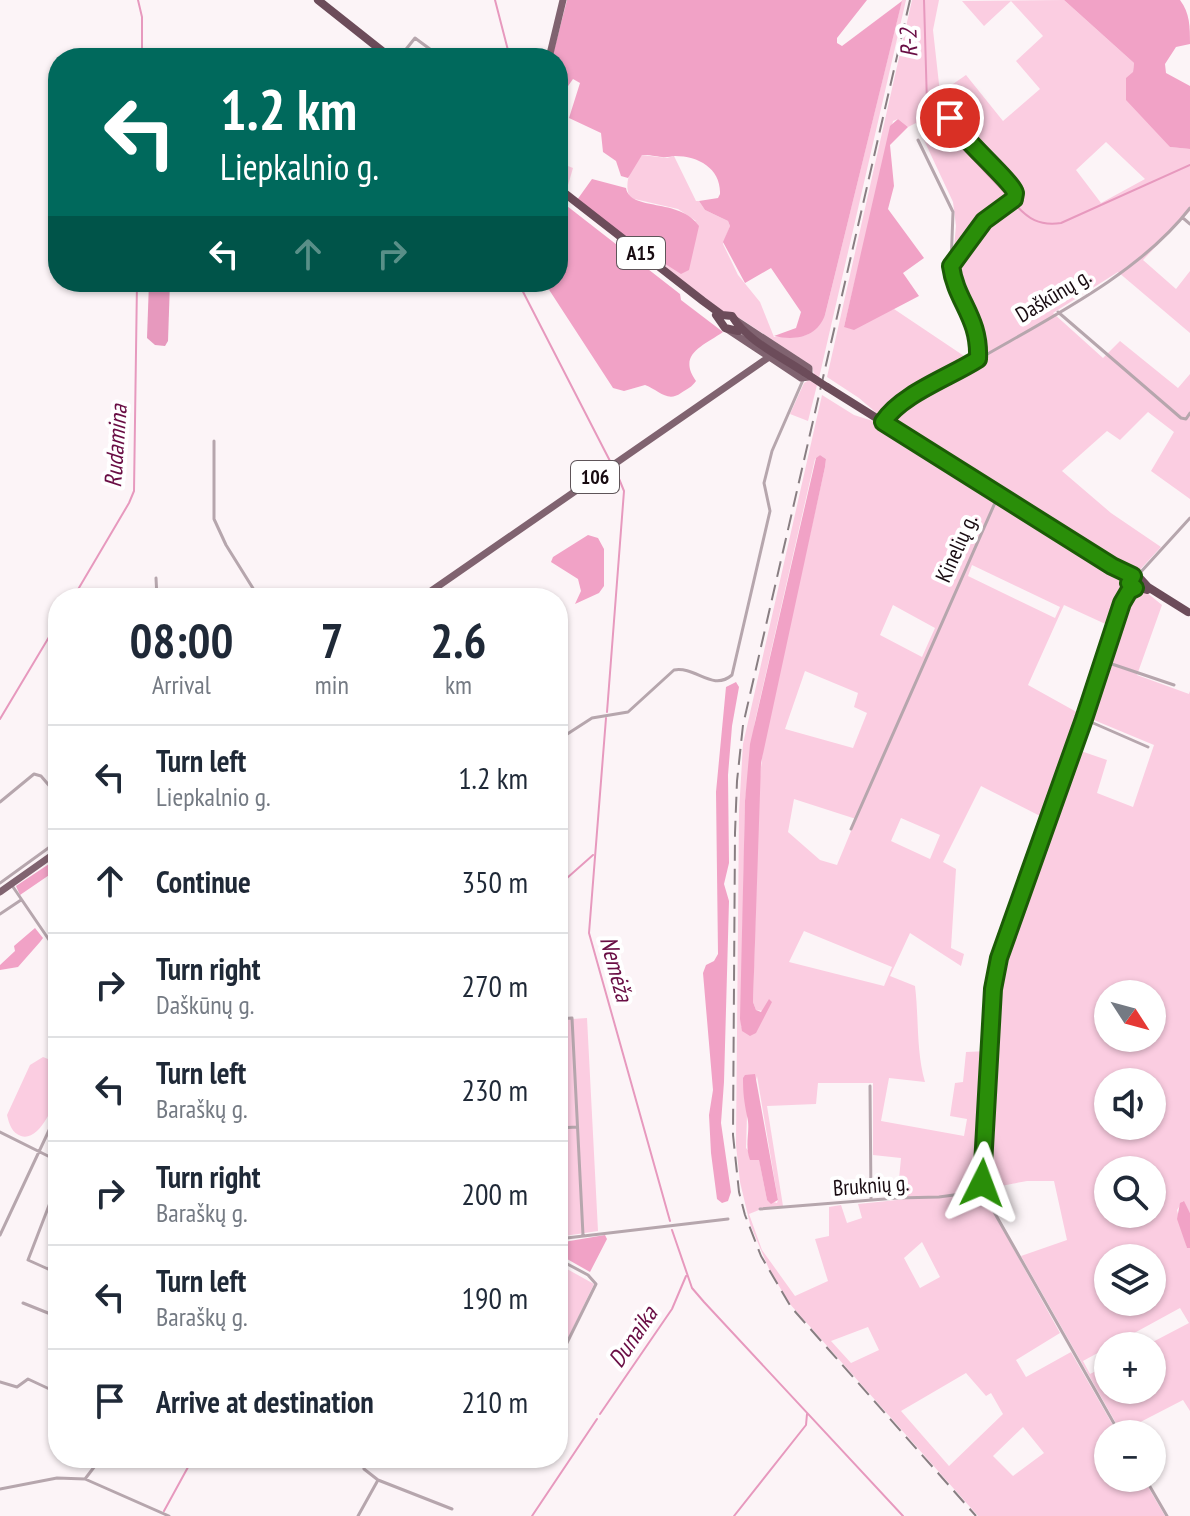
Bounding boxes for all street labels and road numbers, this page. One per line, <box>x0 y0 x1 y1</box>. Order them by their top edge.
road number: A15 <box>617 237 665 269</box>
street label: Daškūnų g. <box>1010 262 1096 328</box>
road number: 106 <box>571 461 619 493</box>
street label: Kinelių g. <box>929 509 983 587</box>
street label: Bruknių g. <box>832 1168 910 1202</box>

